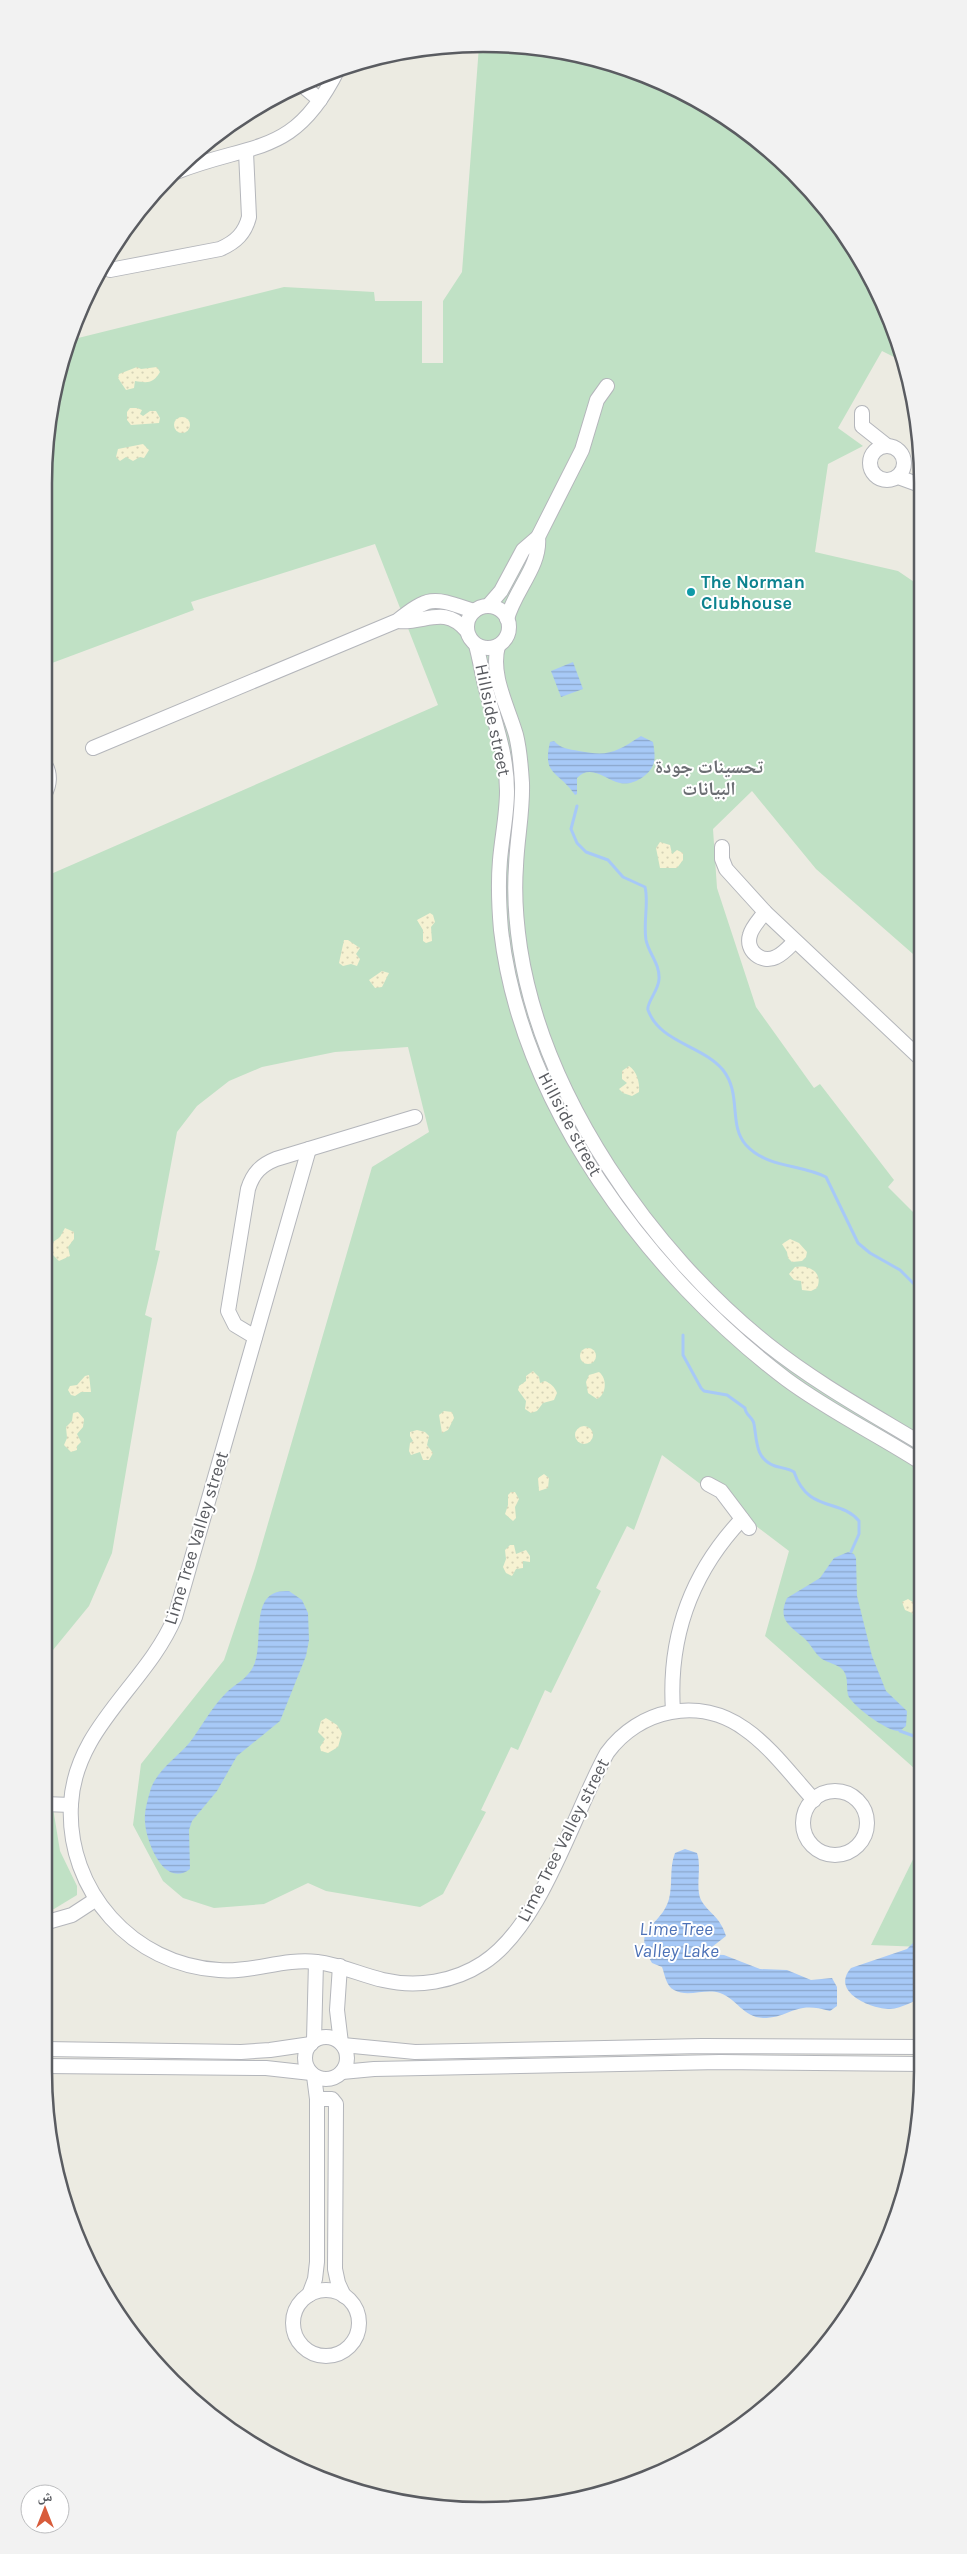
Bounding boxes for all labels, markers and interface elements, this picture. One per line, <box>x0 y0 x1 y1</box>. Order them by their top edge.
place label: The Norman Clubhouse <box>701 571 805 614</box>
marker: The Norman Clubhouse <box>685 586 697 598</box>
street label: Hillside street <box>470 662 516 778</box>
district label: تحسينات جودة البيانات <box>655 756 764 800</box>
street label: Hillside street <box>533 1068 607 1180</box>
street label: Lime Tree Valley street <box>159 1448 233 1628</box>
street label: Lime Tree Valley street <box>512 1754 614 1925</box>
water label: Lime Tree Valley Lake <box>633 1918 719 1962</box>
north arrow <box>20 2484 70 2534</box>
text: ش <box>38 2488 53 2505</box>

